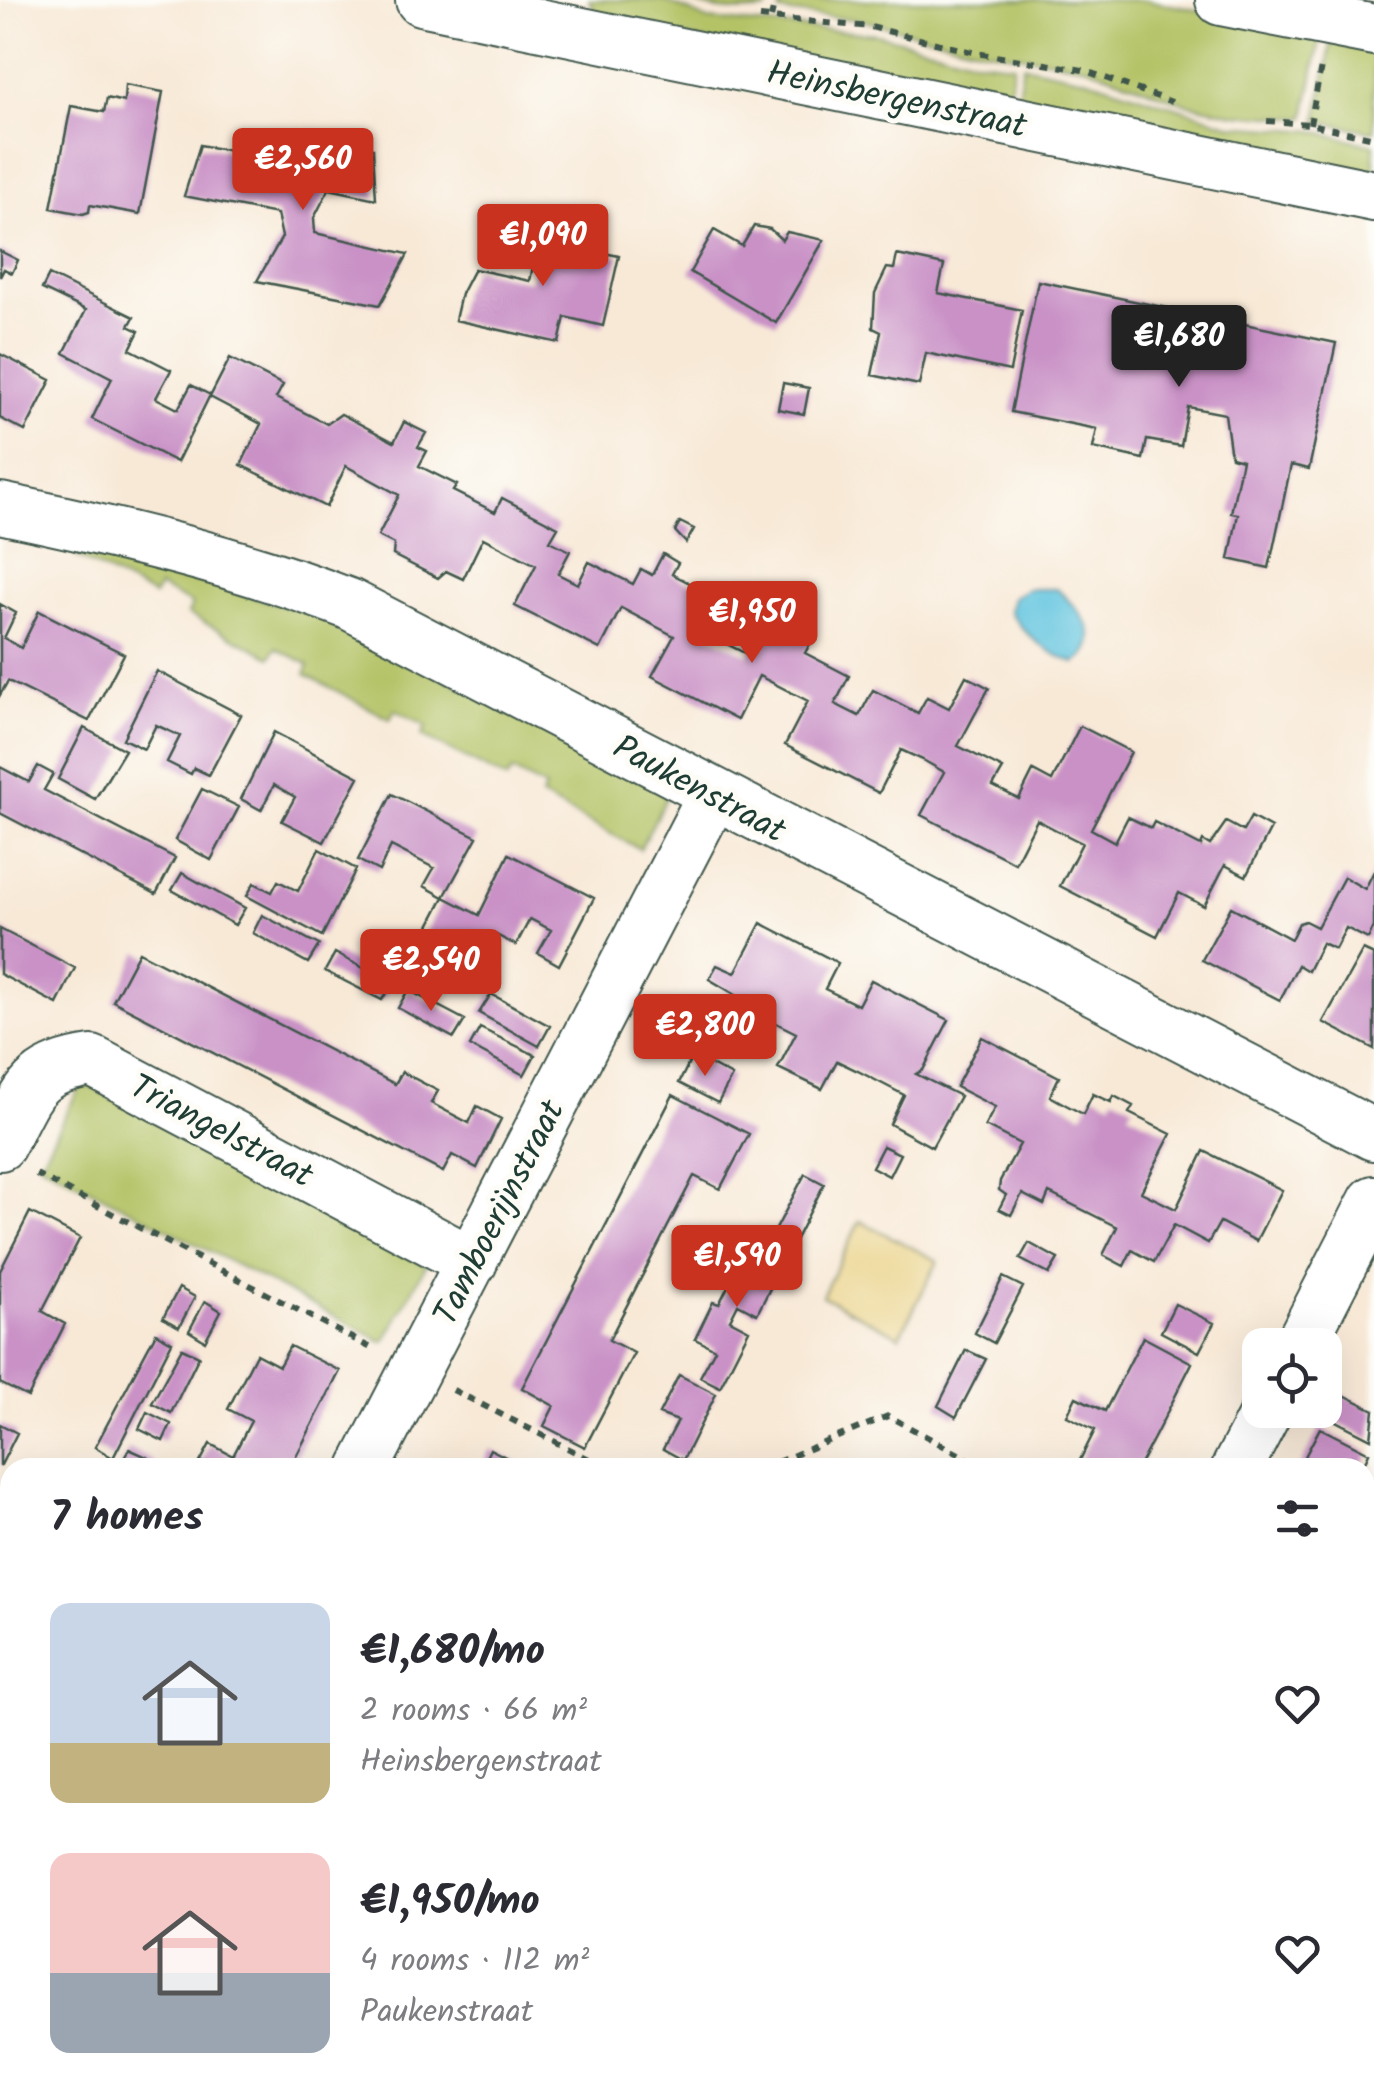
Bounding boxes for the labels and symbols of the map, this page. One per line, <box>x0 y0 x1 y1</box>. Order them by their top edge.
street label: Heinsbergenstraat <box>761 46 1032 156</box>
pin: €2,560 <box>222 128 384 213</box>
pin: €1,090 <box>462 204 624 289</box>
pin: €1,680 <box>1098 305 1260 390</box>
pin: €1,950 <box>671 581 833 666</box>
street label: Paukenstraat <box>602 721 796 860</box>
pin: €2,540 <box>350 929 512 1014</box>
pin: €2,800 <box>624 994 786 1079</box>
street label: Triangelstraat <box>119 1061 323 1205</box>
street label: Tamboerijnstraat <box>420 1090 582 1336</box>
pin: €1,590 <box>656 1225 818 1310</box>

